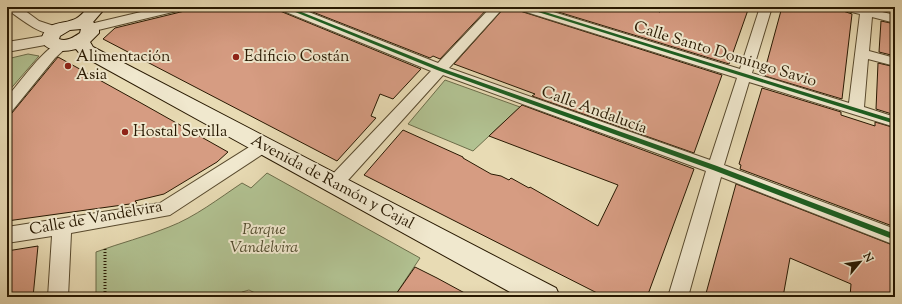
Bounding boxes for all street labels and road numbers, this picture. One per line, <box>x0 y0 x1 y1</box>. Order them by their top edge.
street label: Calle Santo Domingo Savio <box>631 16 820 94</box>
street label: Calle Andalucía <box>538 81 651 141</box>
street label: Avenida de Ramón y Cajal <box>246 130 418 236</box>
street label: Calle de Vandelvira <box>28 196 165 242</box>

